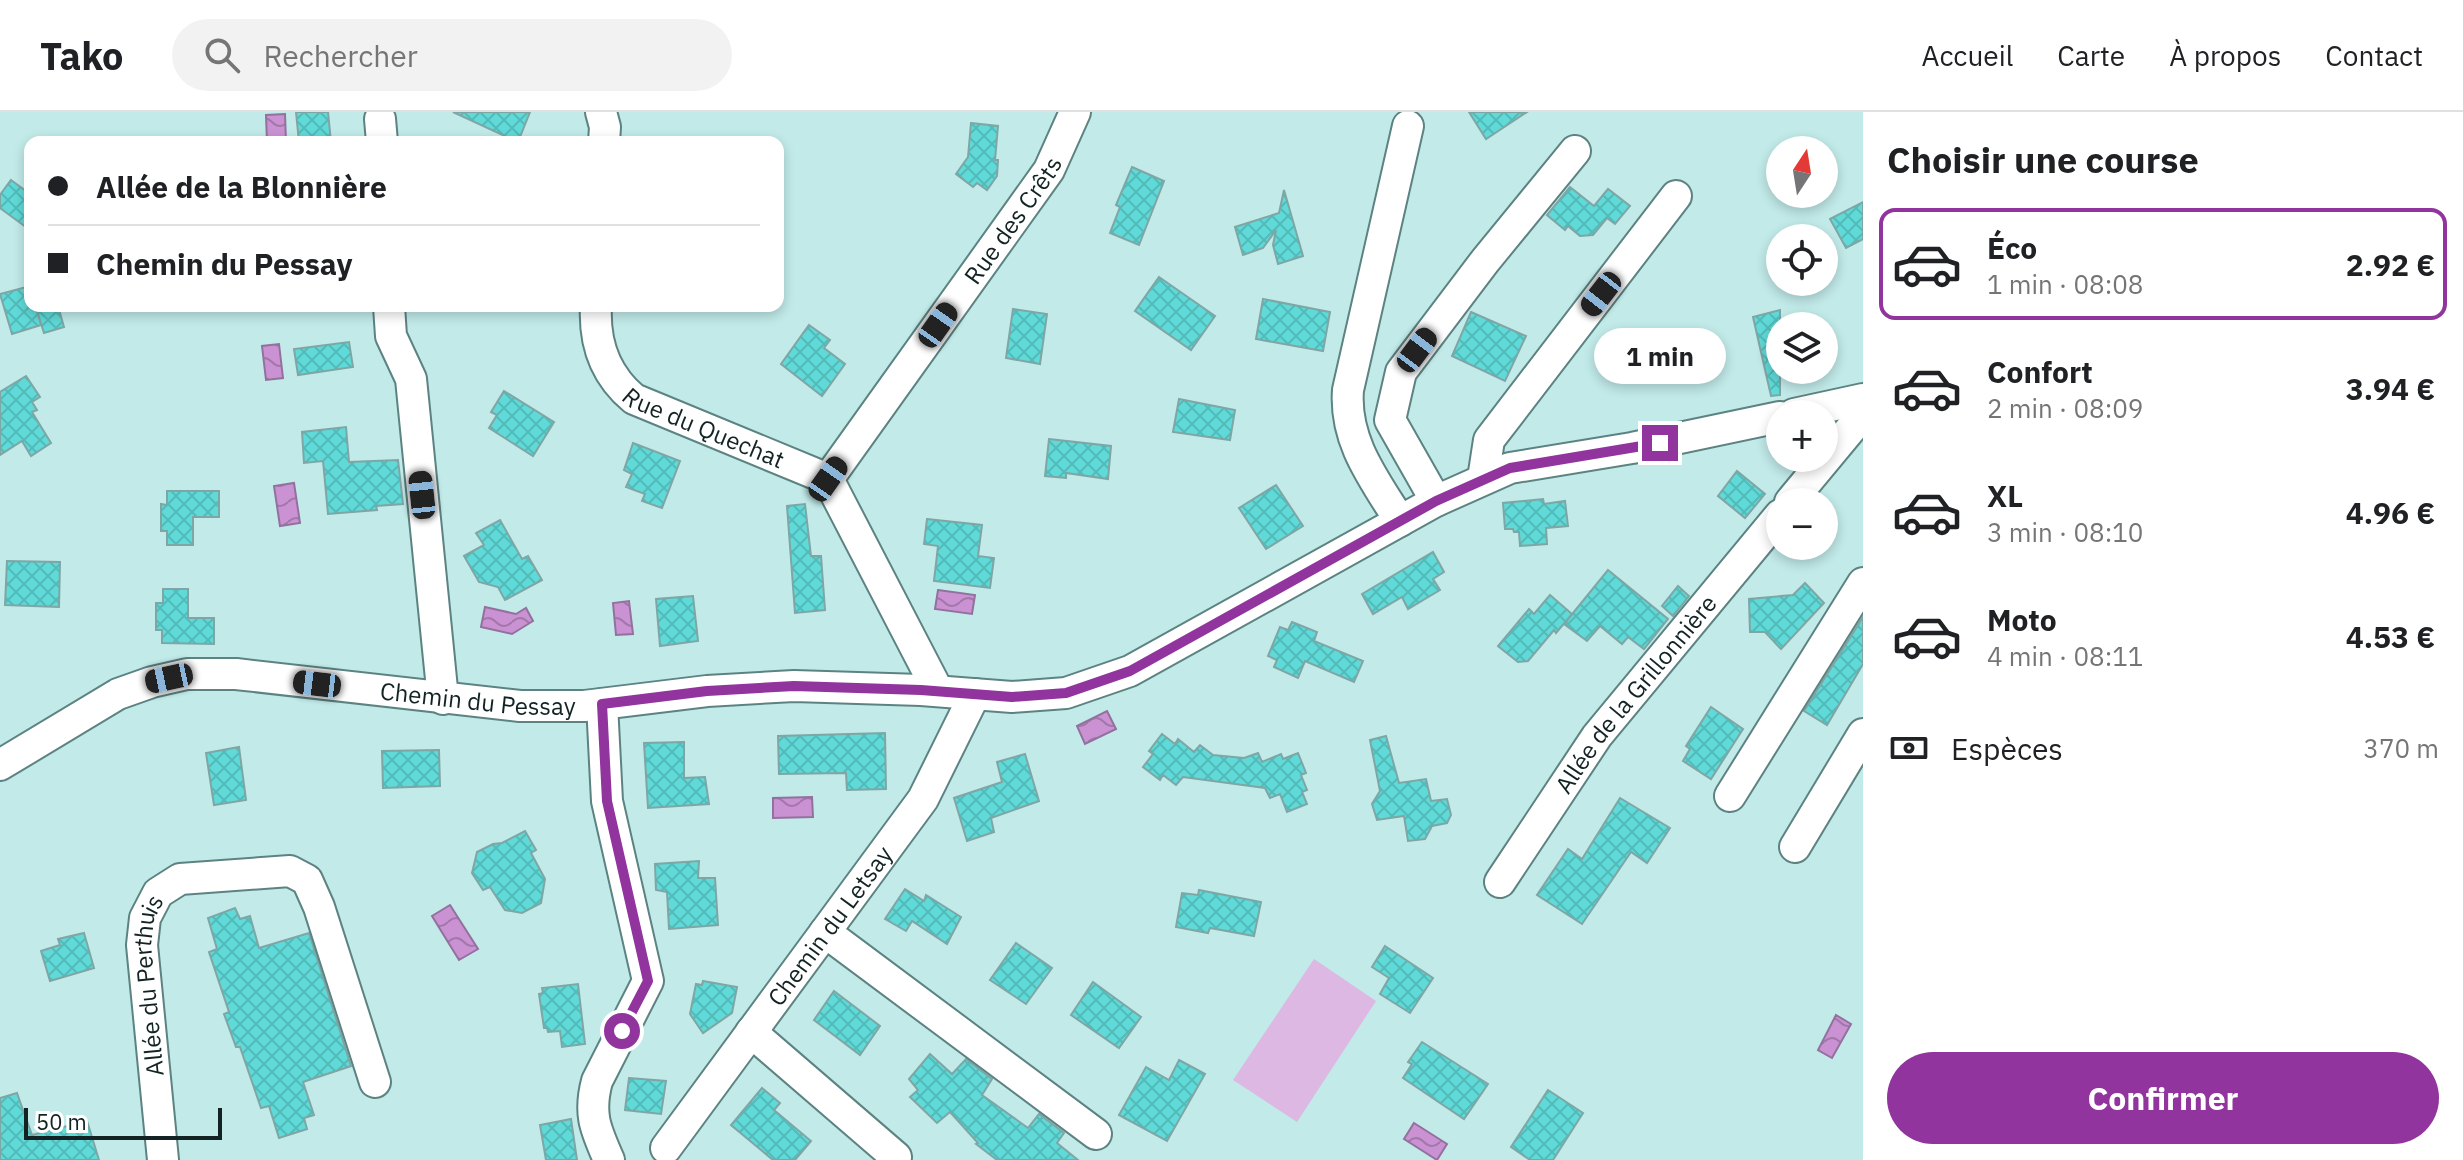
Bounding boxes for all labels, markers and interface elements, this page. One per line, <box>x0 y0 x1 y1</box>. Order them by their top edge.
search box <box>172 19 732 91</box>
text: Tako <box>40 31 124 80</box>
icon: search <box>200 33 244 77</box>
text: Rechercher <box>264 36 418 75</box>
text: Accueil <box>1921 37 2013 74</box>
text: Carte <box>2057 37 2125 74</box>
text: À propos <box>2169 37 2281 74</box>
text: Contact <box>2325 37 2423 74</box>
north arrow <box>1766 136 1838 208</box>
map controls <box>1766 136 1838 560</box>
text: Choisir une course <box>1887 136 2199 183</box>
street label: Rue des Crêts <box>957 152 1069 290</box>
text: Allée de la Blonnière <box>96 167 387 206</box>
button: locate <box>1766 224 1838 296</box>
icon: car <box>1891 228 1963 300</box>
text: Éco <box>1987 228 2037 267</box>
text: Chemin du Pessay <box>96 244 353 283</box>
text: 2.92 € <box>2346 245 2435 284</box>
text: 1 min · 08:08 <box>1987 267 2143 301</box>
car <box>1577 268 1625 320</box>
car <box>914 298 962 352</box>
button: layers <box>1766 312 1838 384</box>
car <box>1393 324 1441 376</box>
callout: 1 min <box>1594 327 1726 383</box>
text: 1 min <box>1626 339 1694 373</box>
icon: car <box>1891 352 1963 424</box>
text: Confort <box>1987 352 2093 391</box>
text: 3.94 € <box>2346 369 2435 408</box>
street label: Rue du Quechat <box>616 380 789 475</box>
text: 2 min · 08:09 <box>1987 391 2143 425</box>
button: + <box>1766 400 1838 472</box>
route end <box>1642 425 1678 461</box>
car <box>804 452 852 506</box>
car <box>408 470 436 520</box>
icon: car <box>1891 476 1963 548</box>
text: XL <box>1987 476 2023 515</box>
button: − <box>1766 488 1838 560</box>
text: 4.96 € <box>2346 493 2435 532</box>
text: 3 min · 08:10 <box>1987 515 2143 549</box>
street label: Allée de la Grillonnière <box>1547 588 1723 799</box>
icon: car <box>1891 600 1963 672</box>
text: Moto <box>1987 600 2057 639</box>
text: 4.53 € <box>2346 617 2435 656</box>
text: 4 min · 08:11 <box>1987 639 2143 673</box>
car <box>143 661 195 695</box>
car <box>292 669 342 699</box>
street label: Chemin du Pessay <box>378 674 576 722</box>
icon: cash <box>1887 726 1931 770</box>
text: Espèces <box>1951 729 2063 768</box>
text: 370 m <box>2363 731 2439 765</box>
street label: Chemin du Letsay <box>760 839 899 1012</box>
street label: Allée du Perthuis <box>126 889 171 1078</box>
route start <box>604 1013 640 1049</box>
button: Confirmer <box>1887 1052 2439 1144</box>
scale bar <box>24 1104 222 1140</box>
text: 50 m <box>36 1107 87 1136</box>

